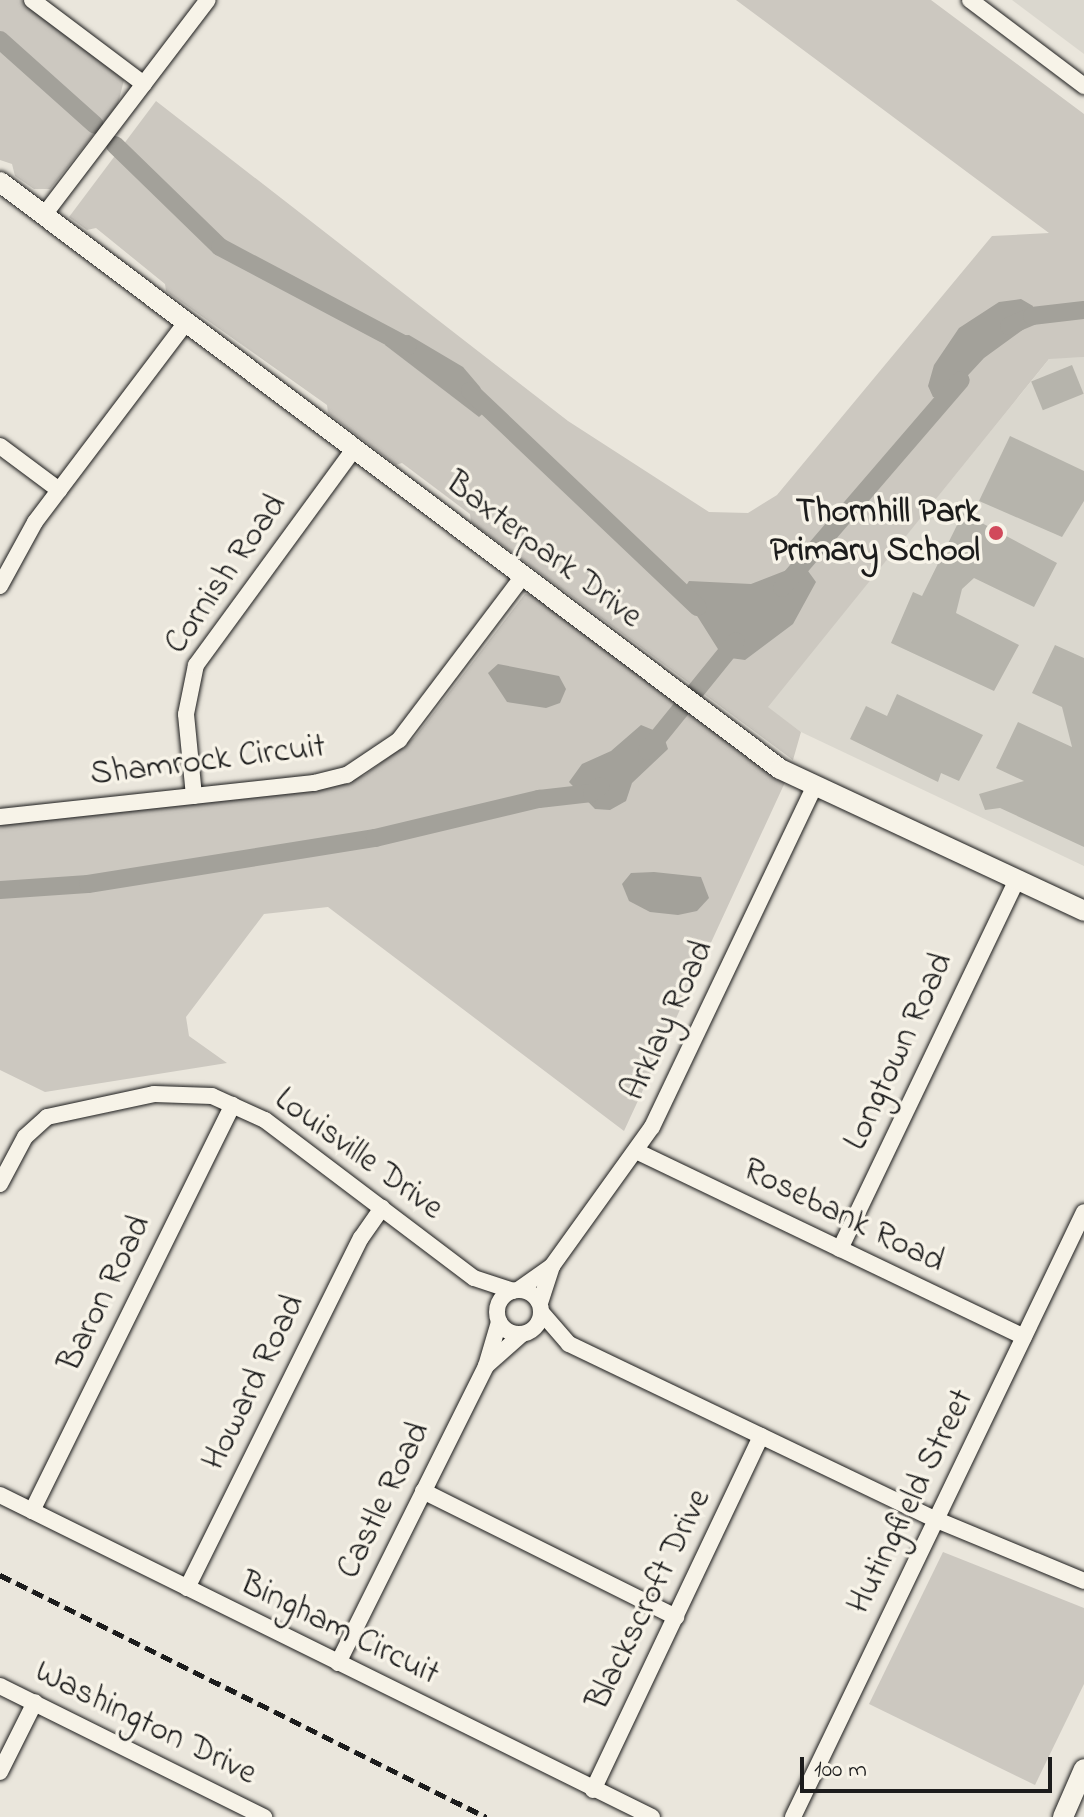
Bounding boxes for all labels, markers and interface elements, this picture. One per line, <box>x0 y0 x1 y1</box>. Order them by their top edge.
street label: Baxterpark Drive <box>437 464 649 638</box>
street label: Cornish Road <box>157 487 297 663</box>
place label: Thornhill Park Primary School <box>770 493 980 572</box>
marker: Thornhill Park Primary School <box>987 524 1005 542</box>
street label: Shamrock Circuit <box>88 727 328 797</box>
street label: Arklay Road <box>614 935 724 1107</box>
street label: Longtown Road <box>837 947 963 1157</box>
street label: Louisville Drive <box>266 1080 450 1230</box>
street label: Rosebank Road <box>735 1151 951 1283</box>
street label: Baron Road <box>51 1209 161 1379</box>
street label: Howard Road <box>195 1289 315 1477</box>
street label: Hutingfield Street <box>840 1383 984 1621</box>
street label: Castle Road <box>330 1416 440 1586</box>
street label: Blackscroft Drive <box>579 1483 721 1717</box>
street label: Bingham Circuit <box>233 1564 445 1696</box>
street label: Washington Drive <box>27 1653 263 1795</box>
scale bar <box>804 1741 1056 1791</box>
text: 100 m <box>814 1753 867 1788</box>

